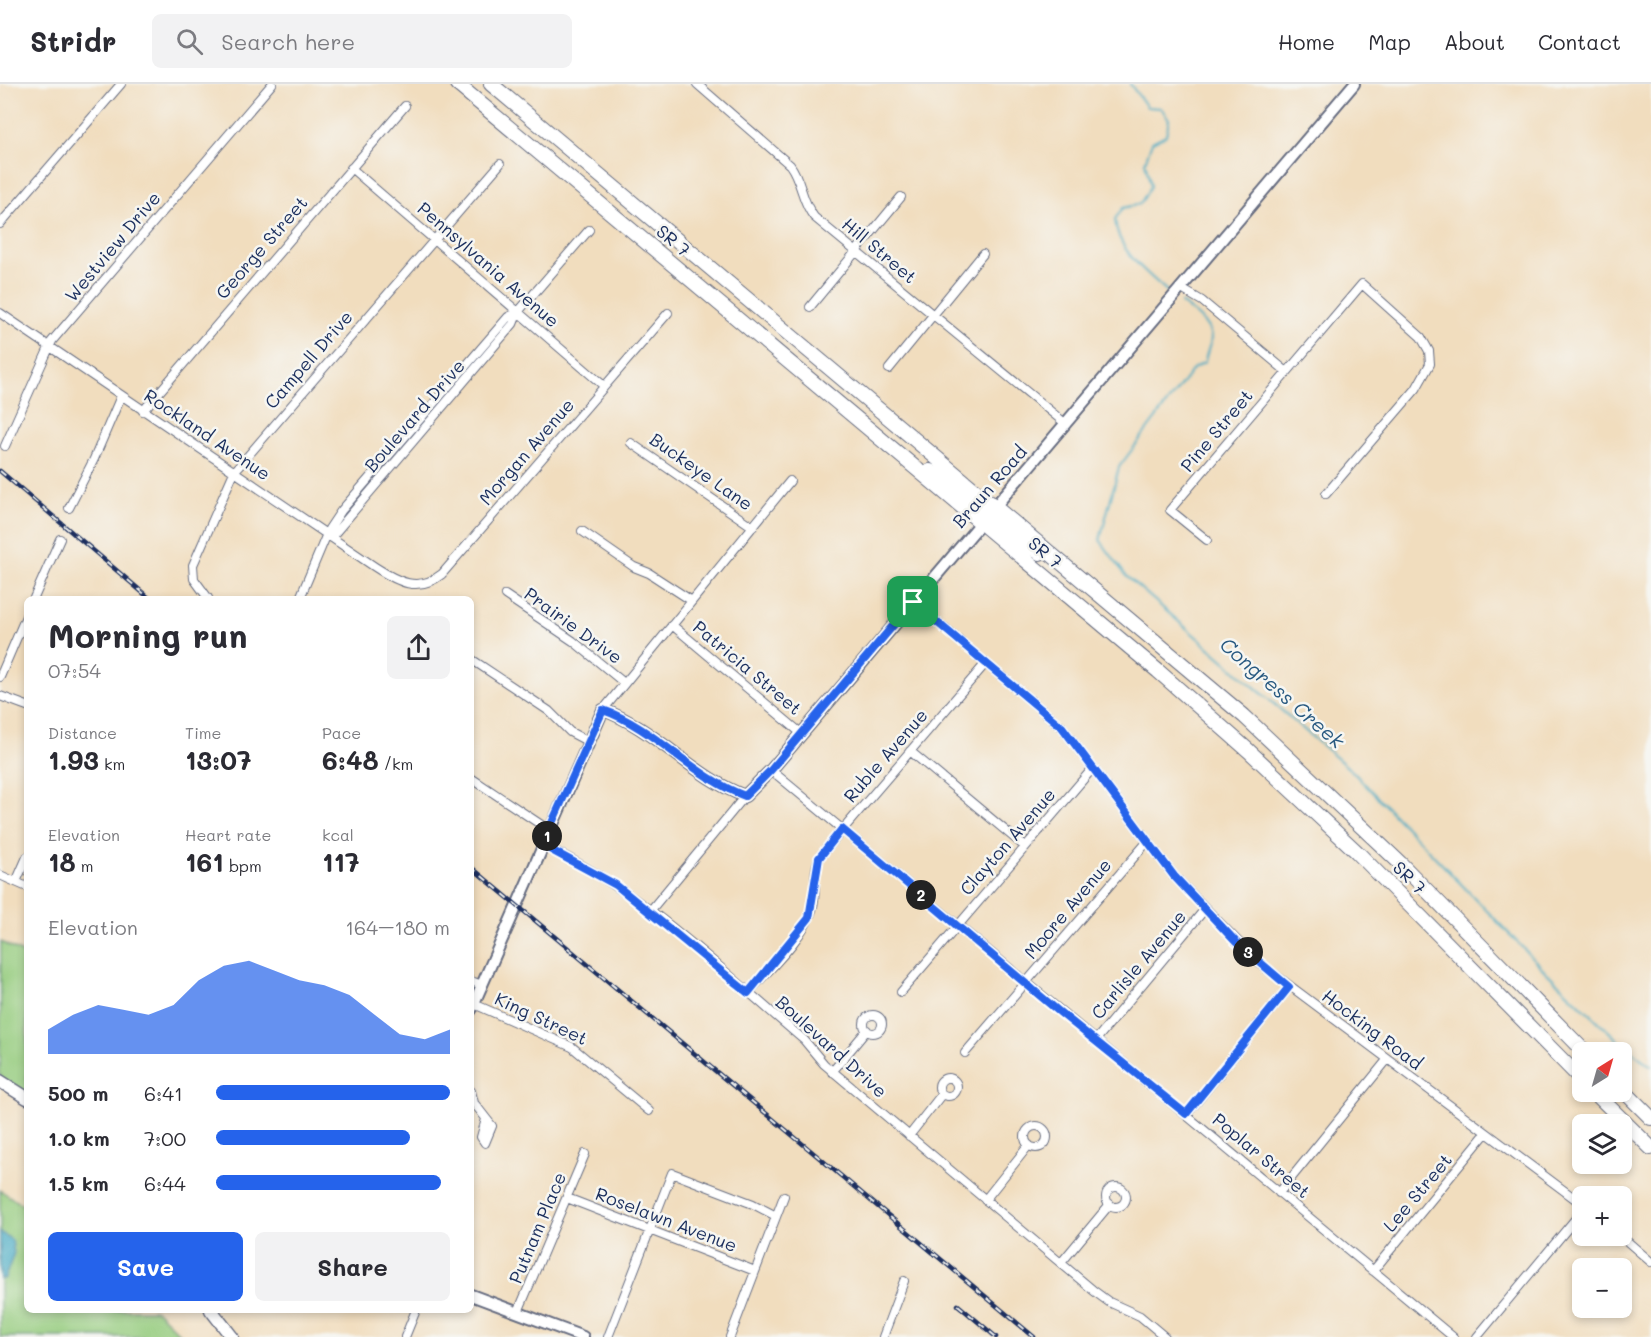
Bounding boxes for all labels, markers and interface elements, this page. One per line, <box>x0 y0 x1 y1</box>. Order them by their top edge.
search box <box>152 14 572 68</box>
text: Stridr <box>30 23 116 59</box>
icon: search <box>173 25 206 58</box>
text: Search here <box>221 27 355 56</box>
text: Home <box>1278 28 1335 55</box>
text: Map <box>1368 28 1411 55</box>
text: About <box>1444 28 1505 55</box>
text: Contact <box>1538 28 1621 55</box>
street label: Westview Drive <box>59 186 165 307</box>
street label: George Street <box>210 191 313 304</box>
street label: Pennsylvania Avenue <box>413 196 565 332</box>
street label: Hill Street <box>837 212 922 288</box>
street label: SR 7 <box>652 219 696 261</box>
street label: Campell Drive <box>259 305 358 414</box>
street label: Boulevard Drive <box>359 354 470 477</box>
street label: Rockland Avenue <box>140 383 275 485</box>
street label: Pine Street <box>1175 384 1258 477</box>
street label: Morgan Avenue <box>473 393 579 510</box>
street label: Buckeye Lane <box>645 427 758 516</box>
street label: Braun Road <box>947 440 1032 533</box>
street label: SR 7 <box>1024 531 1068 573</box>
pin <box>887 576 938 627</box>
street label: Prairie Drive <box>520 581 627 669</box>
icon: arrive <box>896 585 929 618</box>
text: Morning run <box>48 613 248 656</box>
street label: Patricia Street <box>688 615 807 720</box>
button: share <box>387 616 450 679</box>
water label: Congress Creek <box>1215 631 1351 754</box>
text: 07:54 <box>48 657 101 683</box>
street label: Ruble Avenue <box>838 703 933 807</box>
text: Distance <box>48 722 117 743</box>
text: Time <box>185 722 221 743</box>
text: Pace <box>322 722 361 743</box>
text: 1.93 <box>48 743 99 777</box>
text: 13:07 <box>185 743 252 777</box>
text: 6:48 <box>322 743 379 777</box>
text: km <box>99 753 125 774</box>
text: /km <box>379 753 413 774</box>
street label: Clayton Avenue <box>954 783 1060 900</box>
pin: 1 <box>532 821 562 851</box>
text: Elevation <box>48 824 120 845</box>
text: Heart rate <box>185 824 271 845</box>
text: kcal <box>322 824 354 845</box>
text: 1 <box>543 825 551 846</box>
text: 18 <box>48 845 76 879</box>
text: 161 <box>185 845 224 879</box>
text: 117 <box>322 845 360 879</box>
street label: Moore Avenue <box>1018 853 1116 964</box>
text: m <box>76 855 94 876</box>
text: bpm <box>224 855 262 876</box>
street label: SR 7 <box>1388 856 1431 899</box>
pin: 2 <box>906 880 936 910</box>
text: 2 <box>917 884 925 905</box>
street label: Carlisle Avenue <box>1085 905 1191 1024</box>
text: Elevation <box>48 914 138 940</box>
text: 164–180 m <box>345 914 450 940</box>
pin: 3 <box>1233 937 1263 967</box>
text: 3 <box>1243 941 1253 962</box>
street label: Hocking Road <box>1317 983 1428 1075</box>
street label: King Street <box>491 986 592 1050</box>
street label: Boulevard Drive <box>771 990 892 1103</box>
north arrow <box>1572 1042 1632 1102</box>
map controls <box>1572 1042 1632 1318</box>
text: 500 m <box>48 1080 108 1106</box>
text: 6:41 <box>144 1080 183 1106</box>
street label: Poplar Street <box>1208 1107 1316 1203</box>
button: layers <box>1572 1114 1632 1174</box>
text: 1.0 km <box>48 1125 110 1151</box>
text: 7:00 <box>144 1125 186 1151</box>
street label: Lee Street <box>1378 1148 1457 1236</box>
street label: Putnam Place <box>503 1168 571 1287</box>
text: 1.5 km <box>48 1170 109 1196</box>
text: 6:44 <box>144 1170 186 1196</box>
street label: Roselawn Avenue <box>592 1181 741 1257</box>
button: + <box>1572 1186 1632 1246</box>
button: Save <box>48 1232 243 1301</box>
button: Share <box>255 1232 450 1301</box>
button: − <box>1572 1258 1632 1318</box>

